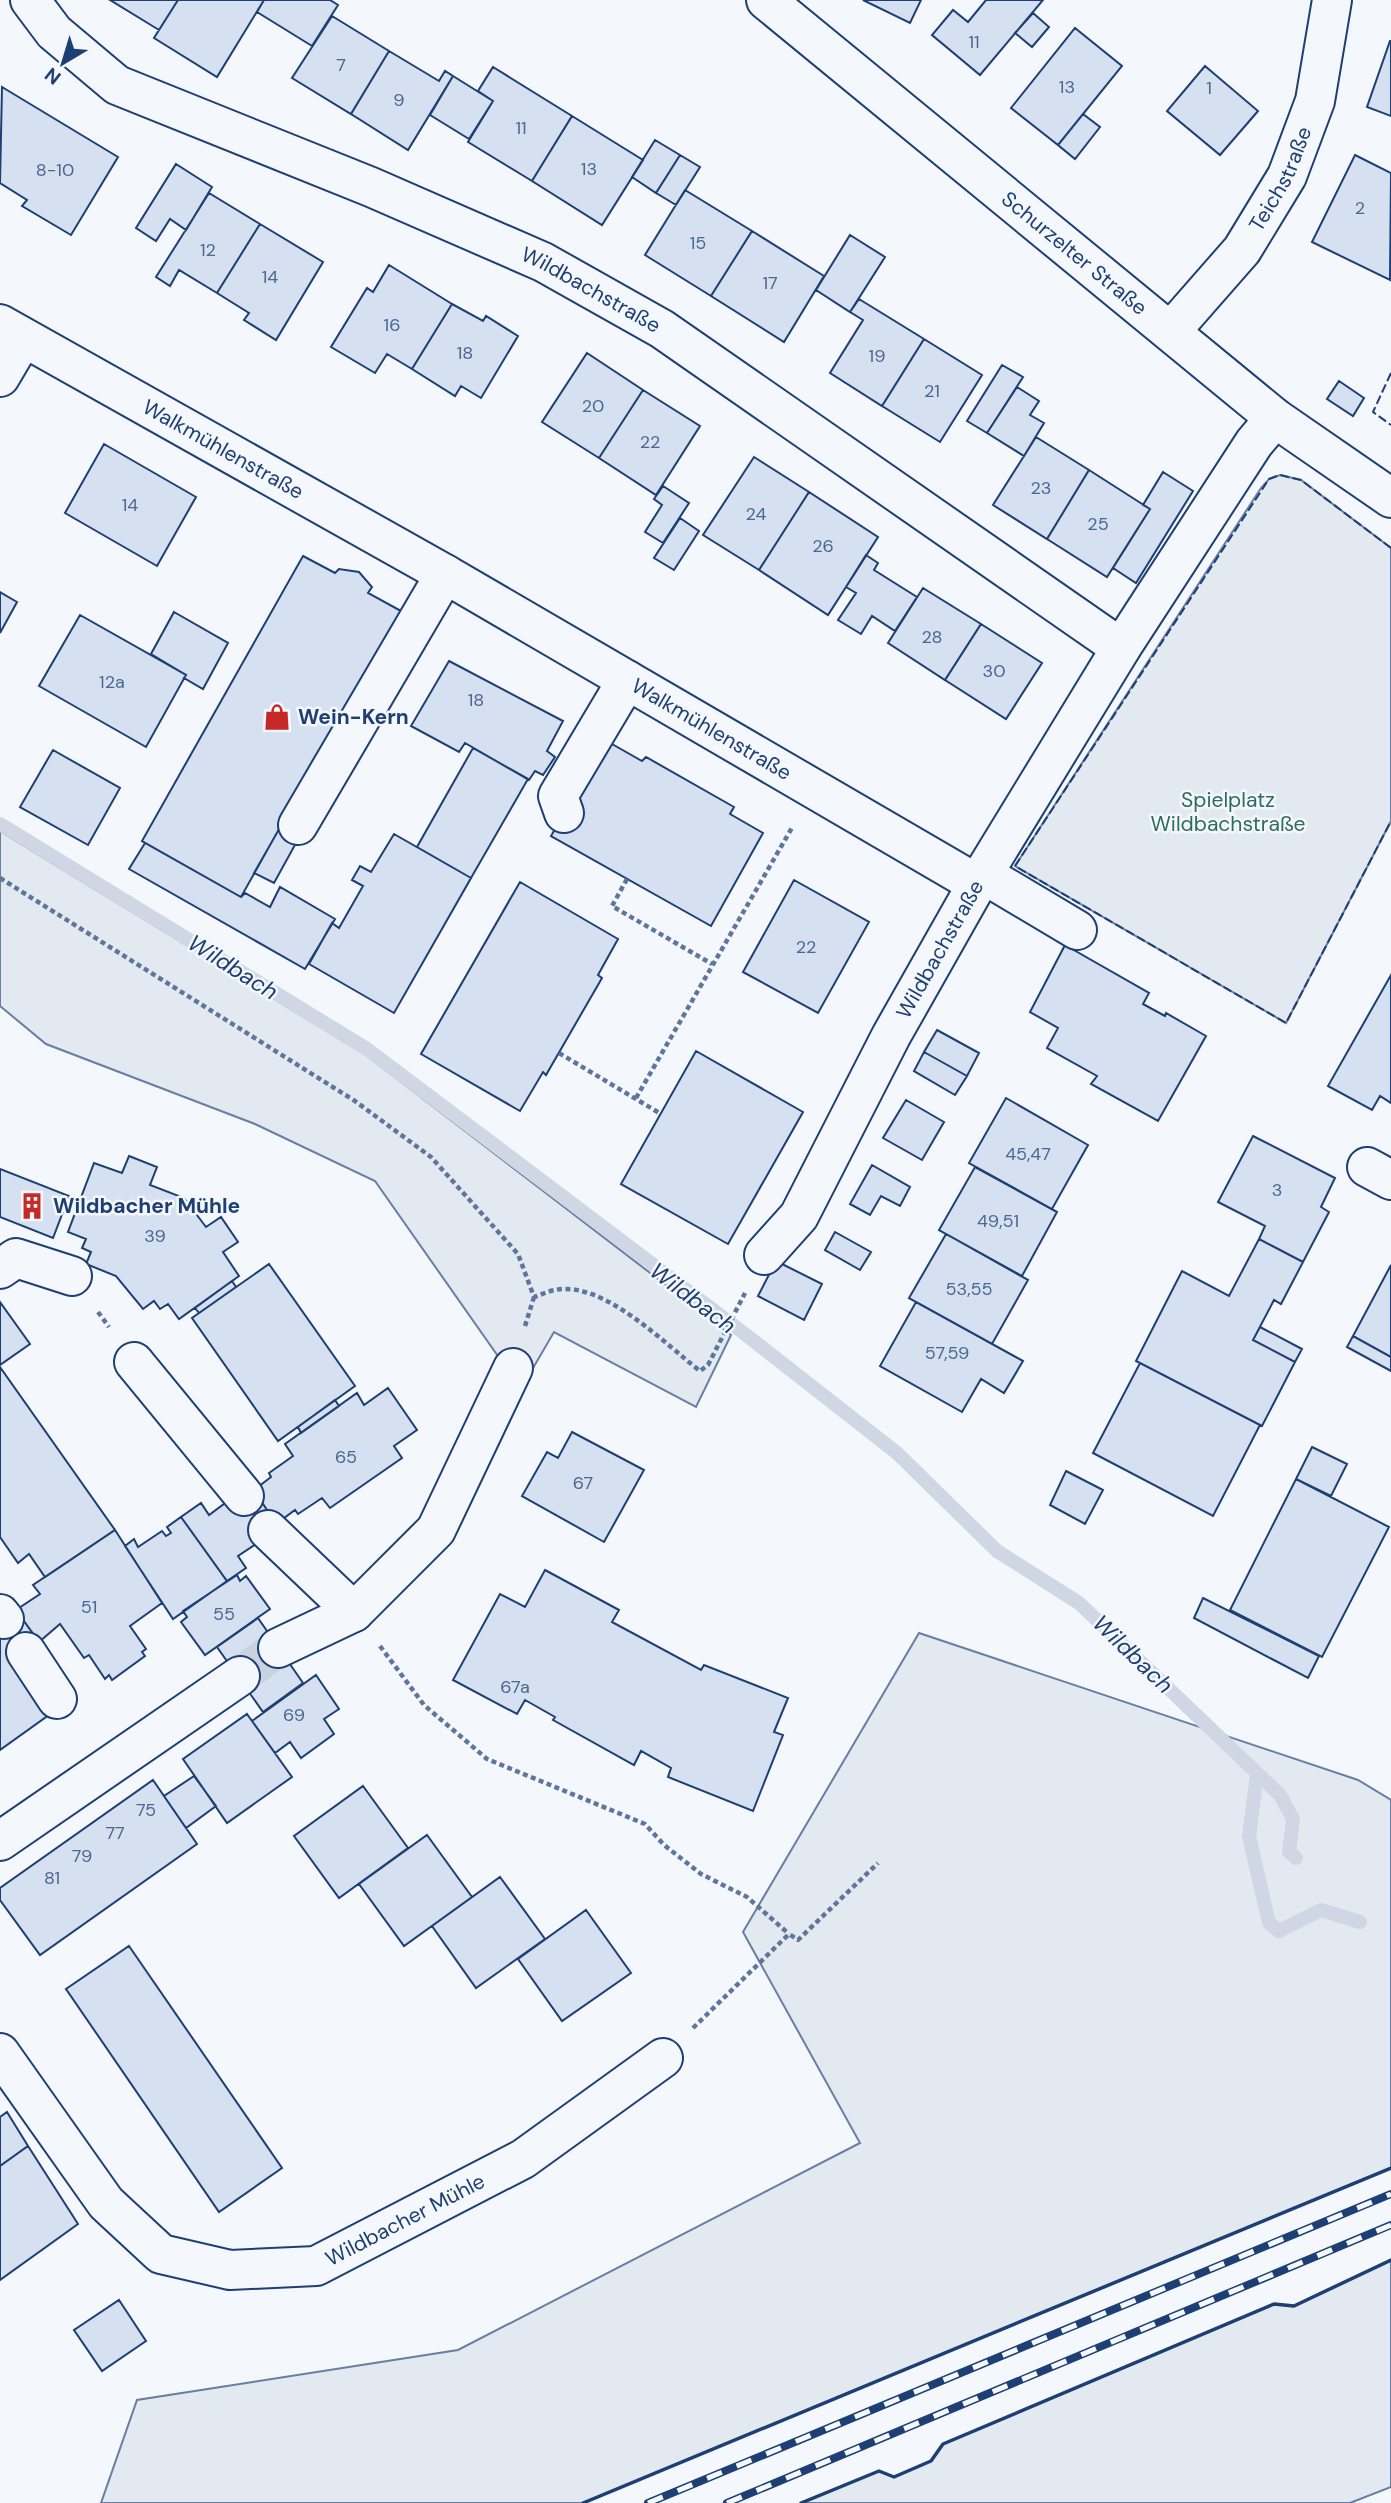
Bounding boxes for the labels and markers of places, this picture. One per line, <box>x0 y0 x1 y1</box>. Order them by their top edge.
shop icon: Wein-Kern <box>262 702 292 732</box>
place label: Wein-Kern <box>298 703 409 731</box>
building icon: Wildbacher Mühle <box>17 1191 47 1221</box>
place label: Wildbacher Mühle <box>53 1192 240 1220</box>

